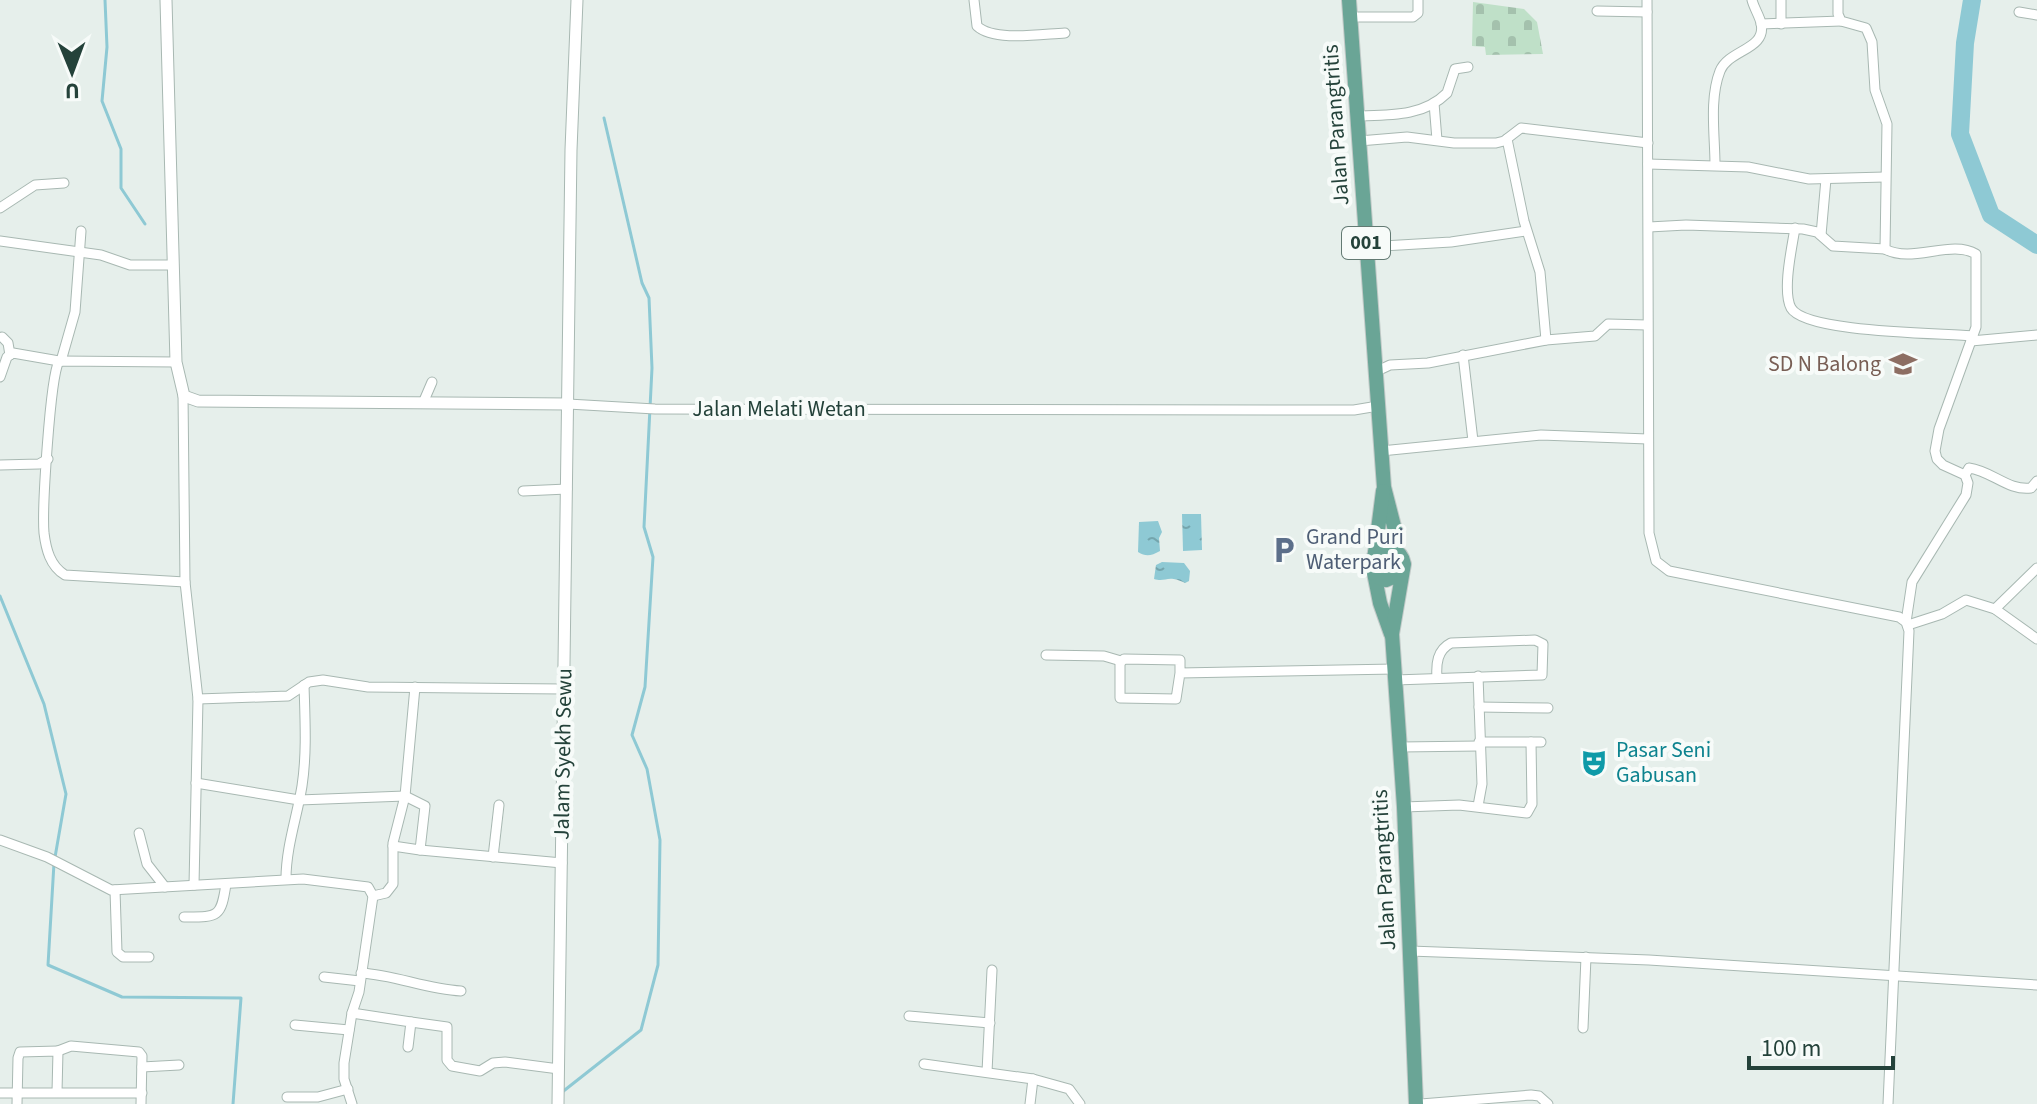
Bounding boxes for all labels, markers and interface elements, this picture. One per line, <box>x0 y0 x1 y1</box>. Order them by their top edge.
north arrow <box>32 32 112 112</box>
street label: Jalan Parangtritis <box>1314 43 1358 207</box>
text: U <box>65 75 80 107</box>
road number: 001 <box>1342 227 1390 259</box>
place label: SD N Balong <box>1768 348 1881 380</box>
school or university icon: SD N Balong <box>1888 349 1918 379</box>
street label: Jalan Melati Wetan <box>692 393 866 425</box>
place label: Grand Puri Waterpark <box>1306 521 1404 578</box>
parking icon: Grand Puri Waterpark <box>1269 535 1299 565</box>
street label: Jalam Syekh Sewu <box>546 668 580 840</box>
place label: Pasar Seni Gabusan <box>1616 734 1711 791</box>
theatre icon: Pasar Seni Gabusan <box>1579 748 1609 778</box>
street label: Jalan Parangtritis <box>1364 789 1404 951</box>
scale bar <box>1749 1020 1893 1070</box>
text: 100 m <box>1761 1031 1821 1066</box>

